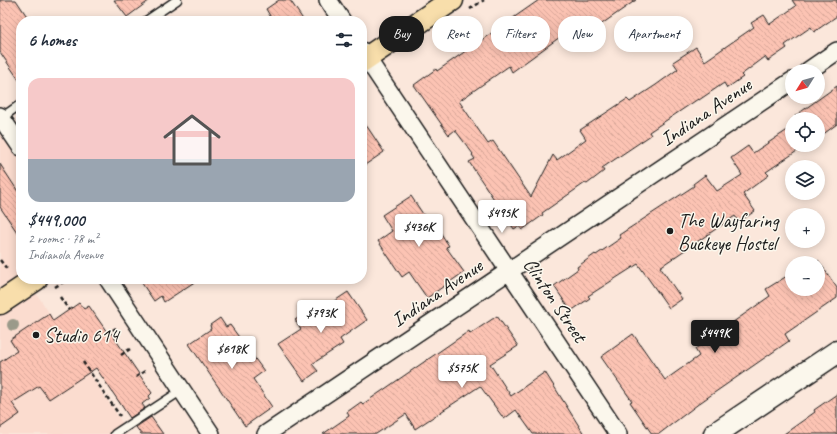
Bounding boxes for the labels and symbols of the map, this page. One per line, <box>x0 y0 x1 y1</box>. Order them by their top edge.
north arrow <box>785 64 825 104</box>
street label: Indiana Avenue <box>656 72 758 152</box>
pin: $495K <box>474 200 530 234</box>
place label: The Wayfaring Buckeye Hostel <box>678 208 780 256</box>
pin: $436K <box>391 214 447 248</box>
marker: The Wayfaring Buckeye Hostel <box>665 226 675 236</box>
street label: Indiana Avenue <box>387 253 489 333</box>
street label: Clinton Street <box>518 253 594 349</box>
pin: $793K <box>293 300 349 334</box>
pin: $449K <box>687 320 743 354</box>
place label: Studio 614 <box>44 323 121 348</box>
marker: Studio 614 <box>31 330 41 340</box>
pin: $618K <box>204 336 260 370</box>
pin: $575K <box>434 355 490 389</box>

